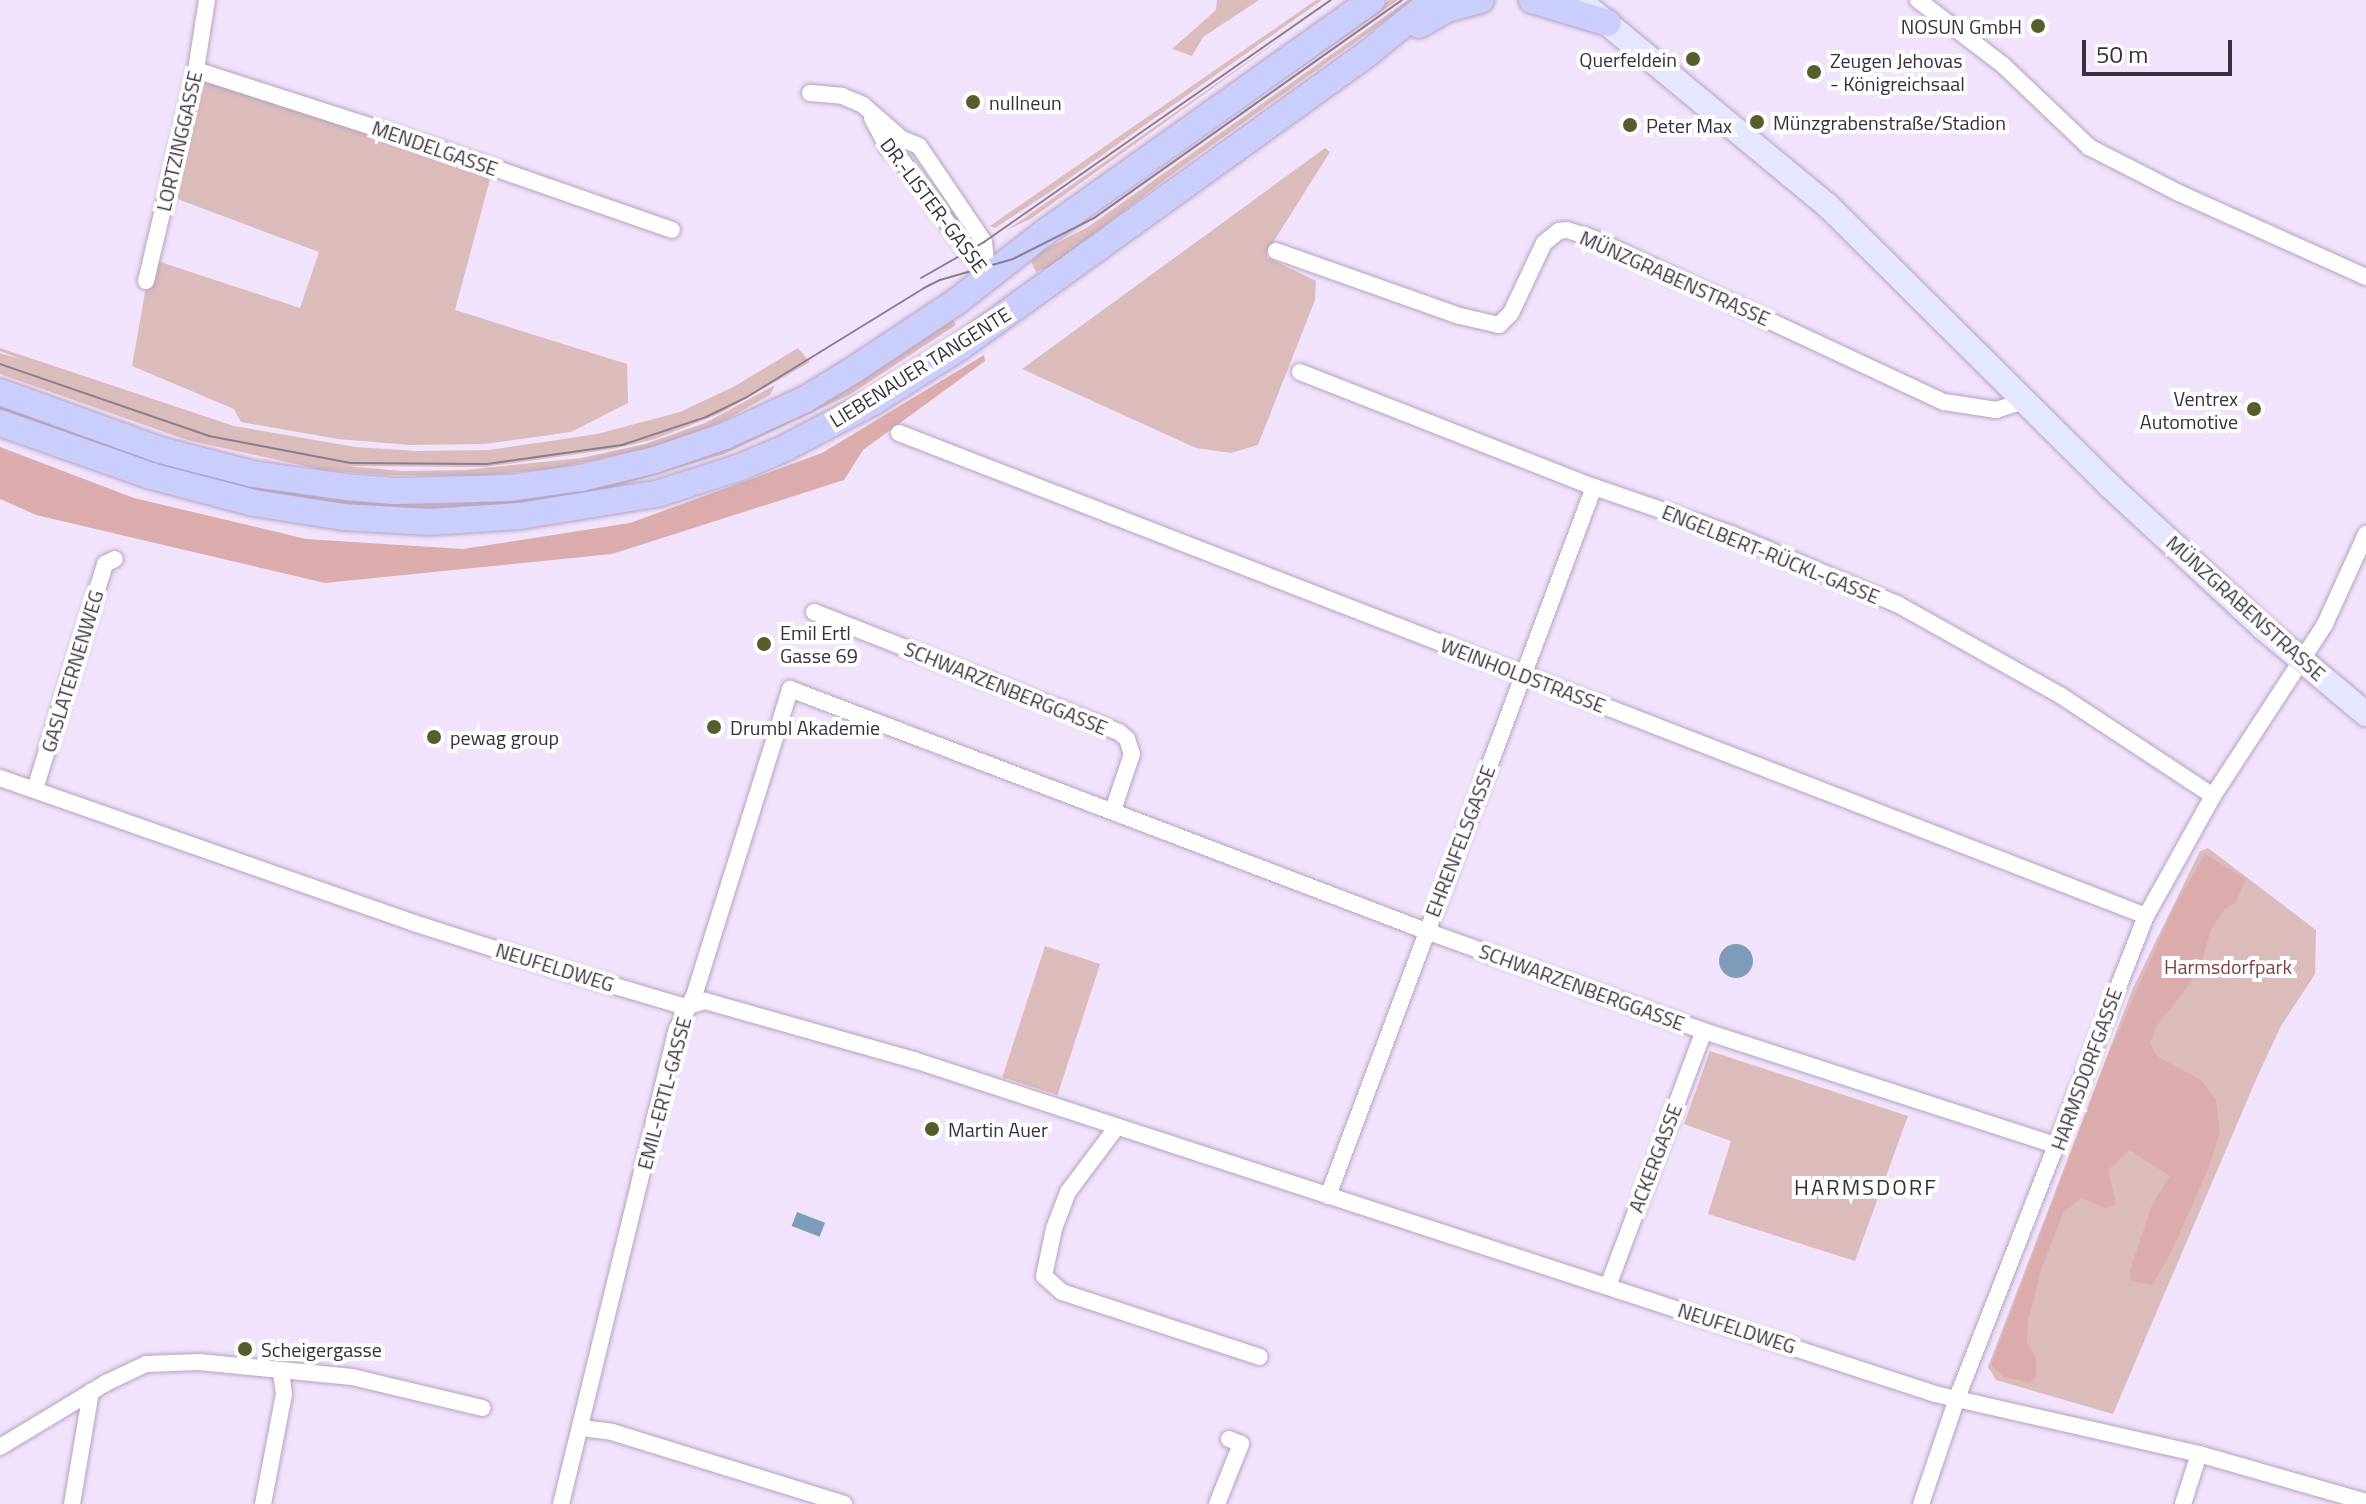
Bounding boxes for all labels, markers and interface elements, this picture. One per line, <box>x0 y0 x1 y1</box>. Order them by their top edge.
place label: NOSUN GmbH <box>1901 14 2022 38</box>
marker: NOSUN GmbH <box>2029 17 2047 35</box>
scale bar <box>2086 24 2236 74</box>
text: 50 m <box>2096 36 2148 72</box>
place label: Querfeldein <box>1579 47 1677 71</box>
place label: Zeugen Jehovas - Königreichsaal <box>1830 48 1965 95</box>
marker: Querfeldein <box>1684 50 1702 68</box>
marker: Zeugen Jehovas - Königreichsaal <box>1805 63 1823 81</box>
street label: LORTZINGGASSE <box>151 68 207 214</box>
place label: nullneun <box>989 90 1062 114</box>
marker: nullneun <box>964 93 982 111</box>
place label: Münzgrabenstraße/Stadion <box>1773 110 2006 134</box>
place label: Peter Max <box>1646 113 1732 137</box>
marker: Münzgrabenstraße/Stadion <box>1748 113 1766 131</box>
street label: MENDELGASSE <box>369 115 501 181</box>
marker: Peter Max <box>1621 116 1639 134</box>
street label: DR.-LISTER-GASSE <box>876 133 992 277</box>
street label: MÜNZGRABENSTRASSE <box>1576 225 1774 331</box>
street label: LIEBENAUER TANGENTE <box>825 302 1015 432</box>
place label: Ventrex Automotive <box>2140 386 2238 433</box>
marker: Ventrex Automotive <box>2245 400 2263 418</box>
street label: ENGELBERT-RÜCKL-GASSE <box>1659 499 1883 609</box>
street label: MÜNZGRABENSTRASSE <box>2162 530 2330 686</box>
street label: GASLATERNENWEG <box>36 587 108 755</box>
place label: Emil Ertl Gasse 69 <box>780 620 858 667</box>
street label: WEINHOLDSTRASSE <box>1437 633 1609 717</box>
marker: Emil Ertl Gasse 69 <box>755 635 773 653</box>
street label: SCHWARZENBERGGASSE <box>901 636 1111 740</box>
place label: Drumbl Akademie <box>730 715 880 739</box>
marker: Drumbl Akademie <box>705 718 723 736</box>
place label: pewag group <box>450 725 559 749</box>
marker: pewag group <box>425 728 443 746</box>
street label: EHRENFELSGASSE <box>1420 762 1500 920</box>
street label: NEUFELDWEG <box>493 938 617 996</box>
street label: SCHWARZENBERGGASSE <box>1476 939 1688 1035</box>
park label: Harmsdorfpark <box>2164 954 2292 978</box>
street label: HARMSDORFGASSE <box>2045 985 2127 1153</box>
street label: EMIL-ERTL-GASSE <box>632 1014 696 1172</box>
street label: ACKERGASSE <box>1623 1100 1687 1216</box>
place label: Martin Auer <box>948 1117 1048 1141</box>
marker: Martin Auer <box>923 1120 941 1138</box>
district label: HARMSDORF <box>1794 1175 1938 1201</box>
street label: NEUFELDWEG <box>1675 1298 1799 1358</box>
place label: Scheigergasse <box>261 1337 382 1361</box>
marker: Scheigergasse <box>236 1340 254 1358</box>

